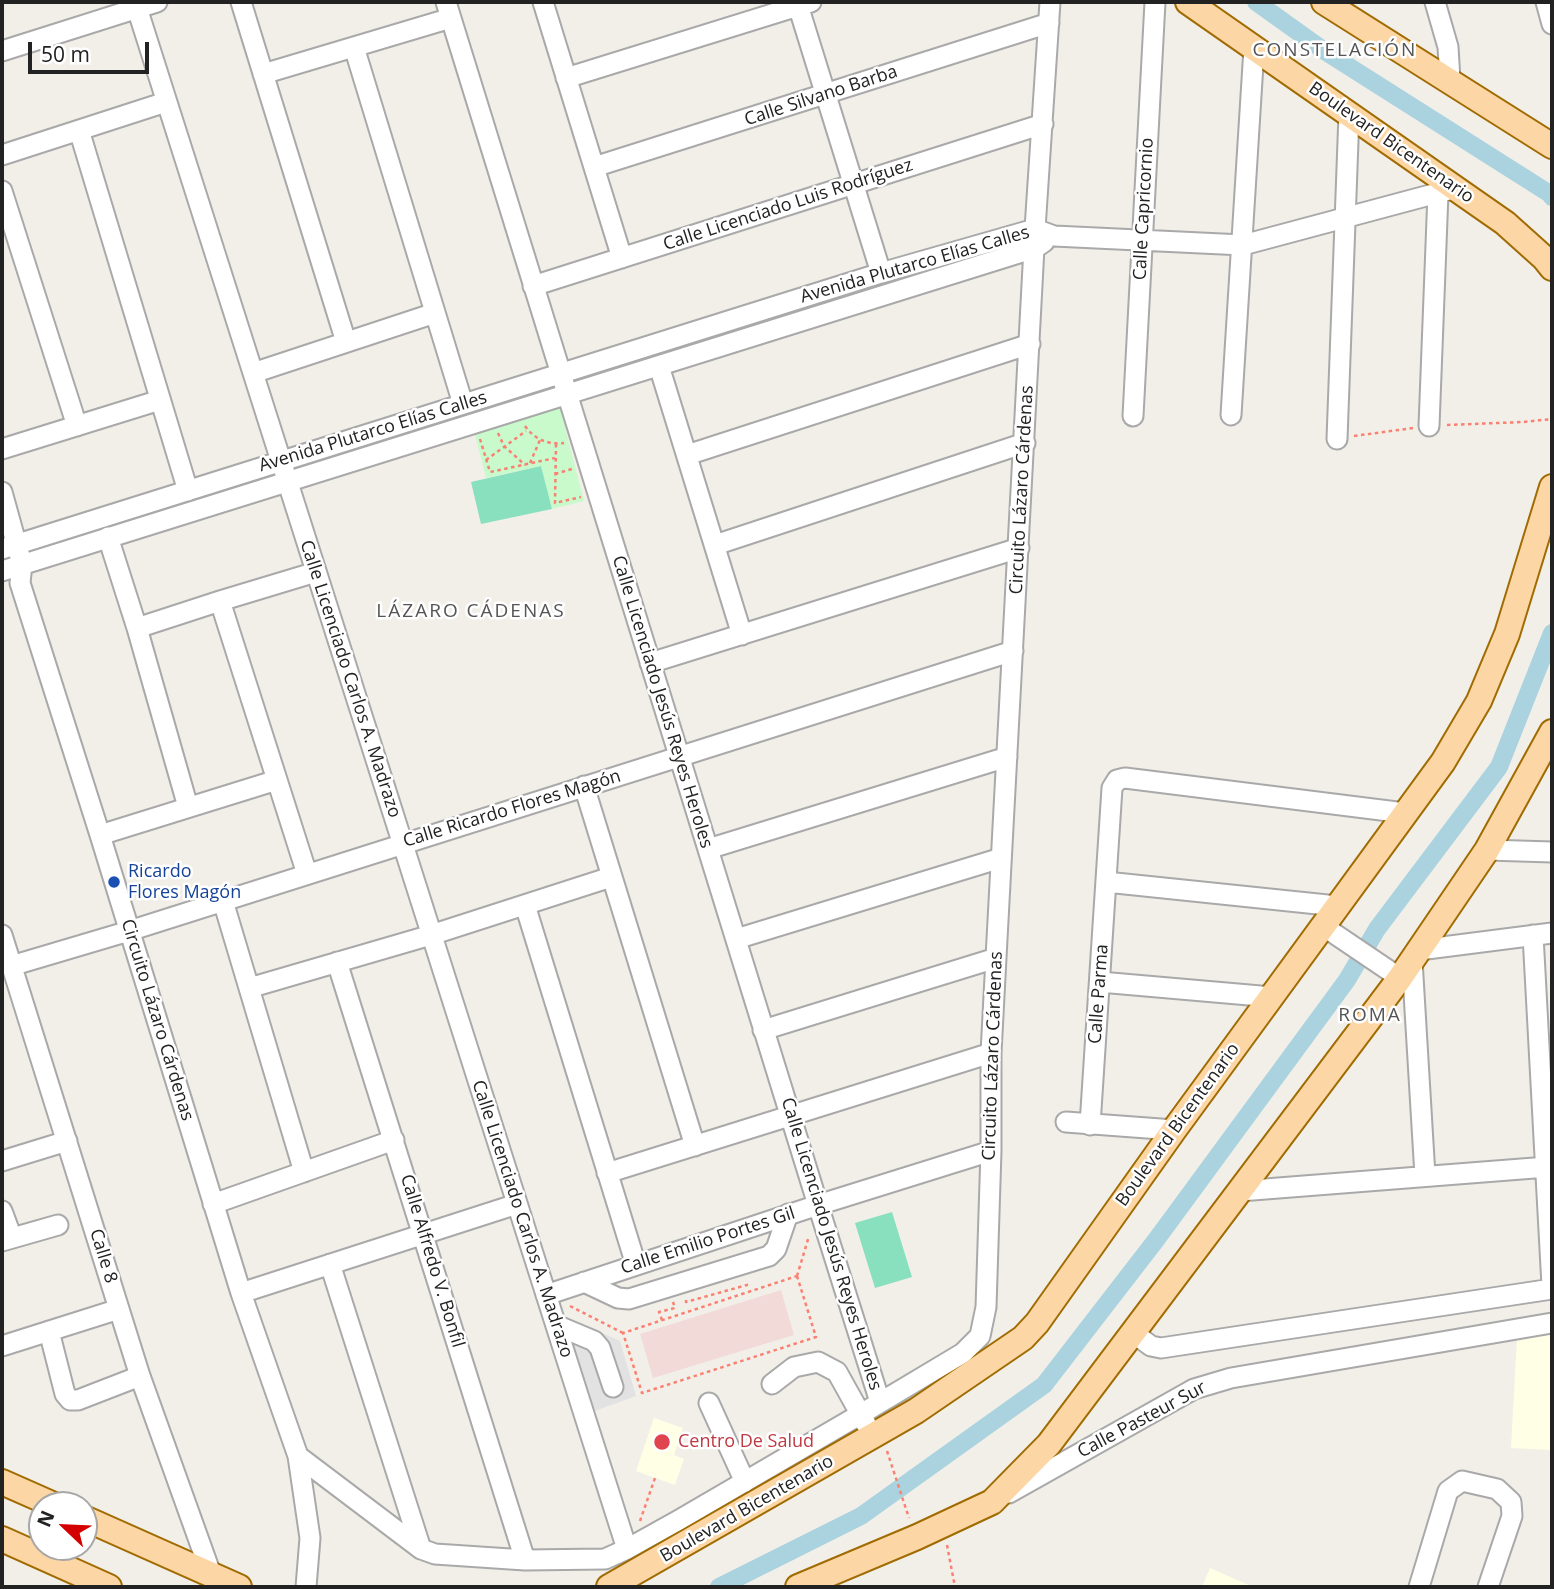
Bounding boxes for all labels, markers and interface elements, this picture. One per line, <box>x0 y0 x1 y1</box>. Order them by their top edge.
scale bar <box>32 28 152 72</box>
text: 50 m <box>41 40 90 68</box>
district label: CONSTELACIÓN <box>1254 40 1416 62</box>
street label: Calle Silvano Barba <box>742 61 900 131</box>
street label: Boulevard Bicentenario <box>1304 78 1478 208</box>
street label: Calle Capricornio <box>1129 137 1159 281</box>
street label: Calle Licenciado Luis Rodríguez <box>661 154 915 256</box>
street label: Avenida Plutarco Elías Calles <box>798 222 1032 308</box>
street label: Circuito Lázaro Cárdenas <box>1006 385 1038 595</box>
street label: Avenida Plutarco Elías Calles <box>256 387 490 477</box>
street label: Calle Licenciado Carlos A. Madrazo <box>295 538 405 820</box>
street label: Calle Licenciado Jesús Reyes Heroles <box>607 553 717 851</box>
district label: LÁZARO CÁDENAS <box>378 601 564 623</box>
street label: Calle Ricardo Flores Magón <box>401 766 623 852</box>
place label: Ricardo Flores Magón <box>128 861 241 903</box>
marker: Ricardo Flores Magón <box>106 874 122 890</box>
street label: Circuito Lázaro Cárdenas <box>116 917 198 1123</box>
street label: Calle Parma <box>1085 943 1113 1045</box>
street label: Circuito Lázaro Cárdenas <box>979 951 1007 1161</box>
district label: ROMA <box>1339 1005 1401 1027</box>
street label: Boulevard Bicentenario <box>1112 1039 1244 1211</box>
street label: Calle Licenciado Carlos A. Madrazo <box>467 1078 577 1360</box>
street label: Calle Licenciado Jesús Reyes Heroles <box>776 1095 886 1393</box>
street label: Calle Alfredo V. Bonfil <box>395 1172 469 1350</box>
street label: Calle Emilio Portes Gil <box>618 1203 798 1279</box>
street label: Calle 8 <box>85 1226 121 1286</box>
street label: Calle Pasteur Sur <box>1074 1377 1210 1463</box>
place label: Centro De Salud <box>678 1431 814 1453</box>
marker: Centro De Salud <box>652 1432 672 1452</box>
street label: Boulevard Bicentenario <box>657 1451 837 1567</box>
north arrow <box>28 1491 98 1561</box>
text: N <box>31 1506 60 1531</box>

